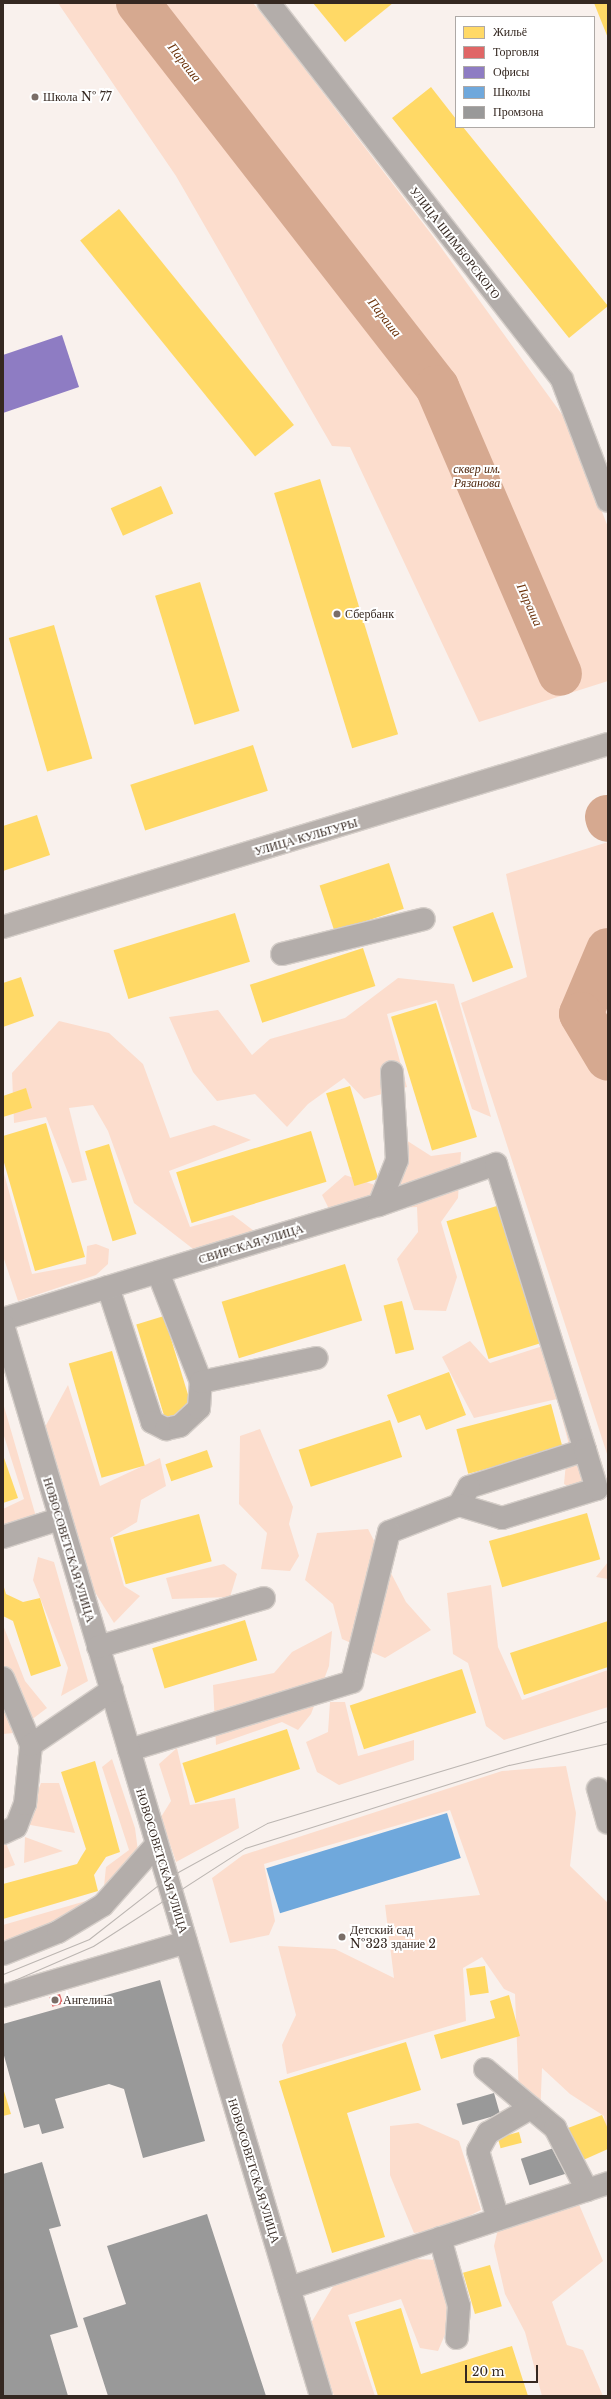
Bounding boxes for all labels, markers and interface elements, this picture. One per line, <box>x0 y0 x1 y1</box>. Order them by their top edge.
legend <box>455 16 595 128</box>
text: Жильё <box>493 24 527 39</box>
water label: Параша <box>164 40 204 86</box>
text: Торговля <box>493 44 539 59</box>
text: Офисы <box>493 64 529 79</box>
text: Школы <box>493 84 530 99</box>
place label: Школа № 77 <box>43 90 112 104</box>
marker: Школа № 77 <box>30 92 40 102</box>
text: Промзона <box>493 104 543 119</box>
street label: УЛИЦА ШИМБОРСКОГО <box>407 184 503 302</box>
water label: Параша <box>364 295 404 341</box>
park label: сквер им. Рязанова <box>453 462 501 490</box>
water label: Параша <box>513 581 545 629</box>
place label: Сбербанк <box>345 607 394 621</box>
marker: Сбербанк <box>332 609 342 619</box>
street label: УЛИЦА КУЛЬТУРЫ <box>253 815 359 859</box>
street label: СВИРСКАЯ УЛИЦА <box>197 1221 305 1267</box>
street label: НОВОСОВЕТСКАЯ УЛИЦА <box>40 1476 98 1624</box>
street label: НОВОСОВЕТСКАЯ УЛИЦА <box>133 1787 191 1935</box>
place label: Детский сад №323 здание 2 <box>350 1923 436 1951</box>
marker: Детский сад №323 здание 2 <box>337 1932 347 1942</box>
place label: Ангелина <box>63 1993 112 2007</box>
marker: Ангелина <box>50 1995 60 2005</box>
street label: НОВОСОВЕТСКАЯ УЛИЦА <box>225 2097 283 2245</box>
scale bar <box>467 2357 540 2383</box>
text: 20 m <box>472 2364 504 2379</box>

